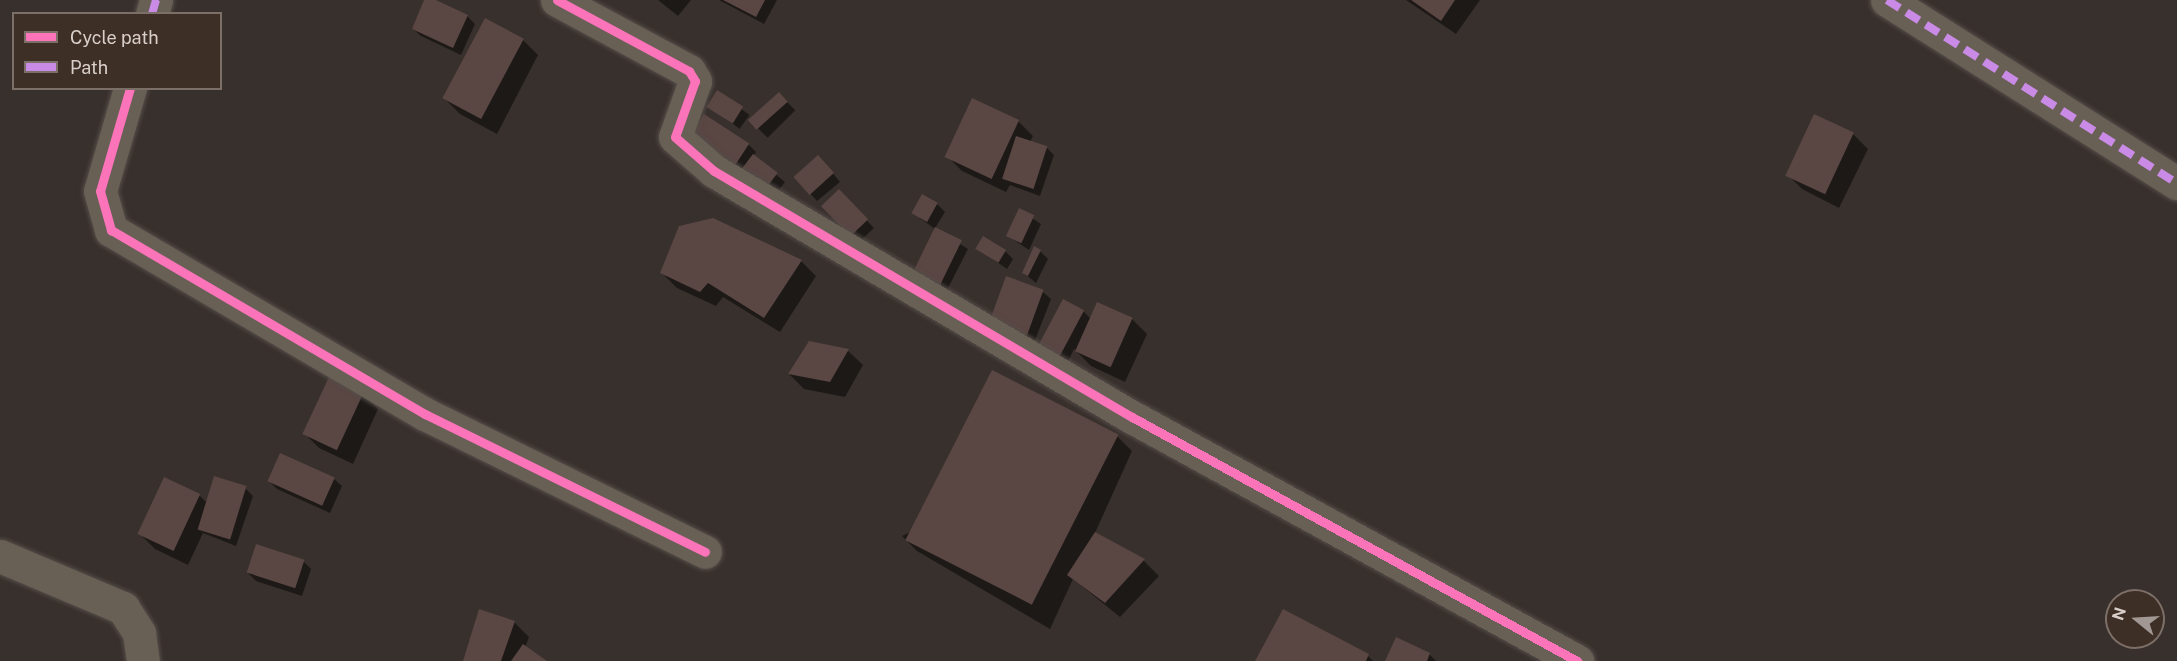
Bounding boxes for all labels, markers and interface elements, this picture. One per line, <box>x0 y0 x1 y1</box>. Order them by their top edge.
legend <box>12 12 222 90</box>
text: Cycle path <box>70 27 159 48</box>
text: Path <box>70 57 108 78</box>
north arrow <box>2105 589 2165 649</box>
text: N <box>2108 605 2130 623</box>

